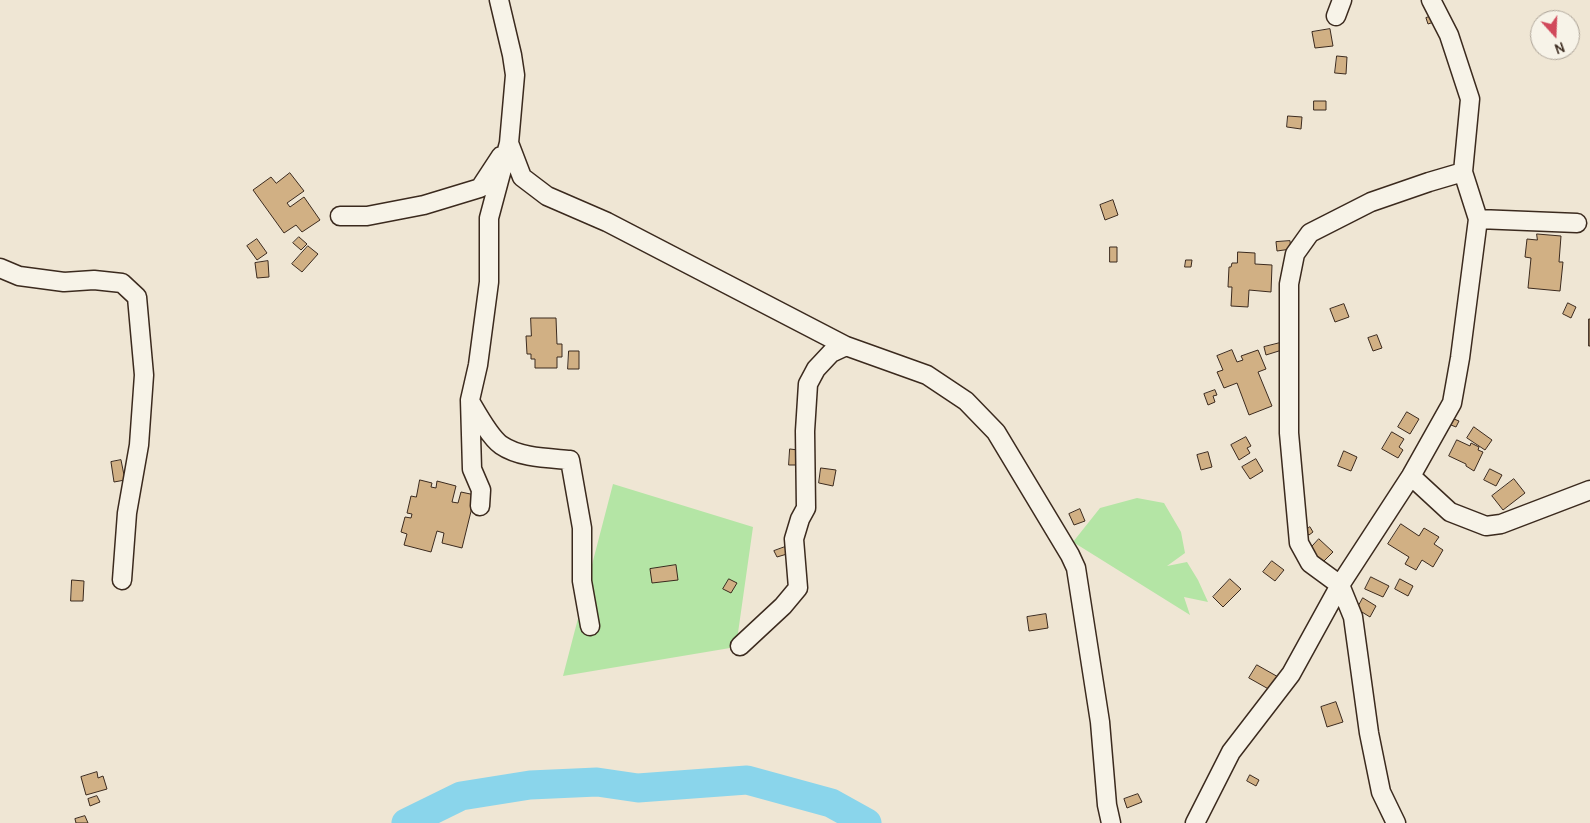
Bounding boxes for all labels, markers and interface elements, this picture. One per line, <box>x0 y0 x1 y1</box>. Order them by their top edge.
north arrow <box>1530 10 1580 60</box>
text: N <box>1552 38 1567 58</box>

